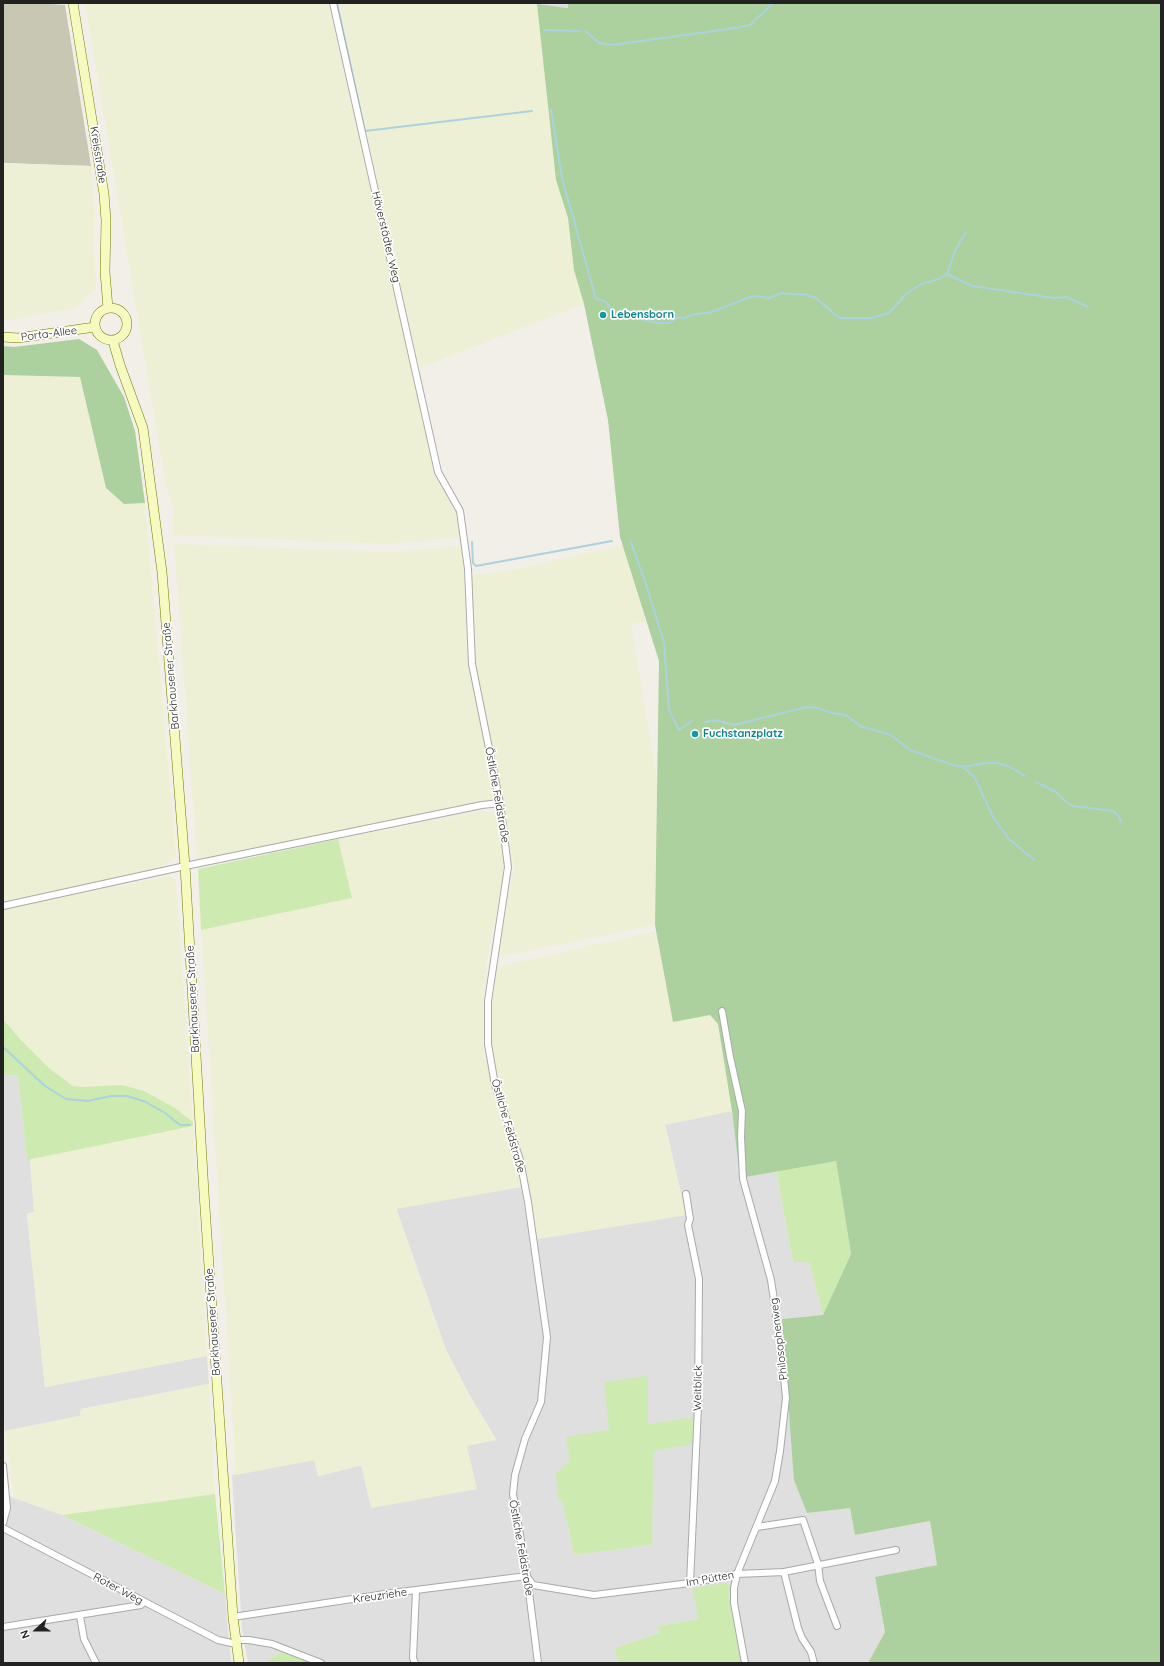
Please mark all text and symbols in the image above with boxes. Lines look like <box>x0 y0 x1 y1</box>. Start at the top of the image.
street label: Kreisstraße <box>87 126 109 184</box>
street label: Häverstädter Weg <box>369 190 403 284</box>
place label: Lebensborn <box>611 308 674 322</box>
marker: Lebensborn <box>598 310 608 320</box>
street label: Porta-Allee <box>20 324 78 344</box>
street label: Barkhausener Straße <box>160 622 182 730</box>
place label: Fuchstanzplatz <box>703 727 783 741</box>
marker: Fuchstanzplatz <box>690 729 700 739</box>
street label: Östliche Feldstraße <box>482 746 512 844</box>
street label: Barkhausener Straße <box>184 945 202 1053</box>
street label: Östliche Feldstraße <box>488 1077 528 1175</box>
street label: Barkhausener Straße <box>203 1268 223 1376</box>
street label: Philosophenweg <box>767 1297 791 1381</box>
street label: Weitblick <box>691 1365 705 1411</box>
street label: Östliche Feldstraße <box>506 1499 536 1597</box>
street label: Im Pütten <box>685 1568 735 1590</box>
street label: Roter Weg <box>91 1570 145 1608</box>
street label: Kreuzriehe <box>352 1586 408 1606</box>
north arrow <box>16 1610 56 1650</box>
text: N <box>17 1628 33 1641</box>

